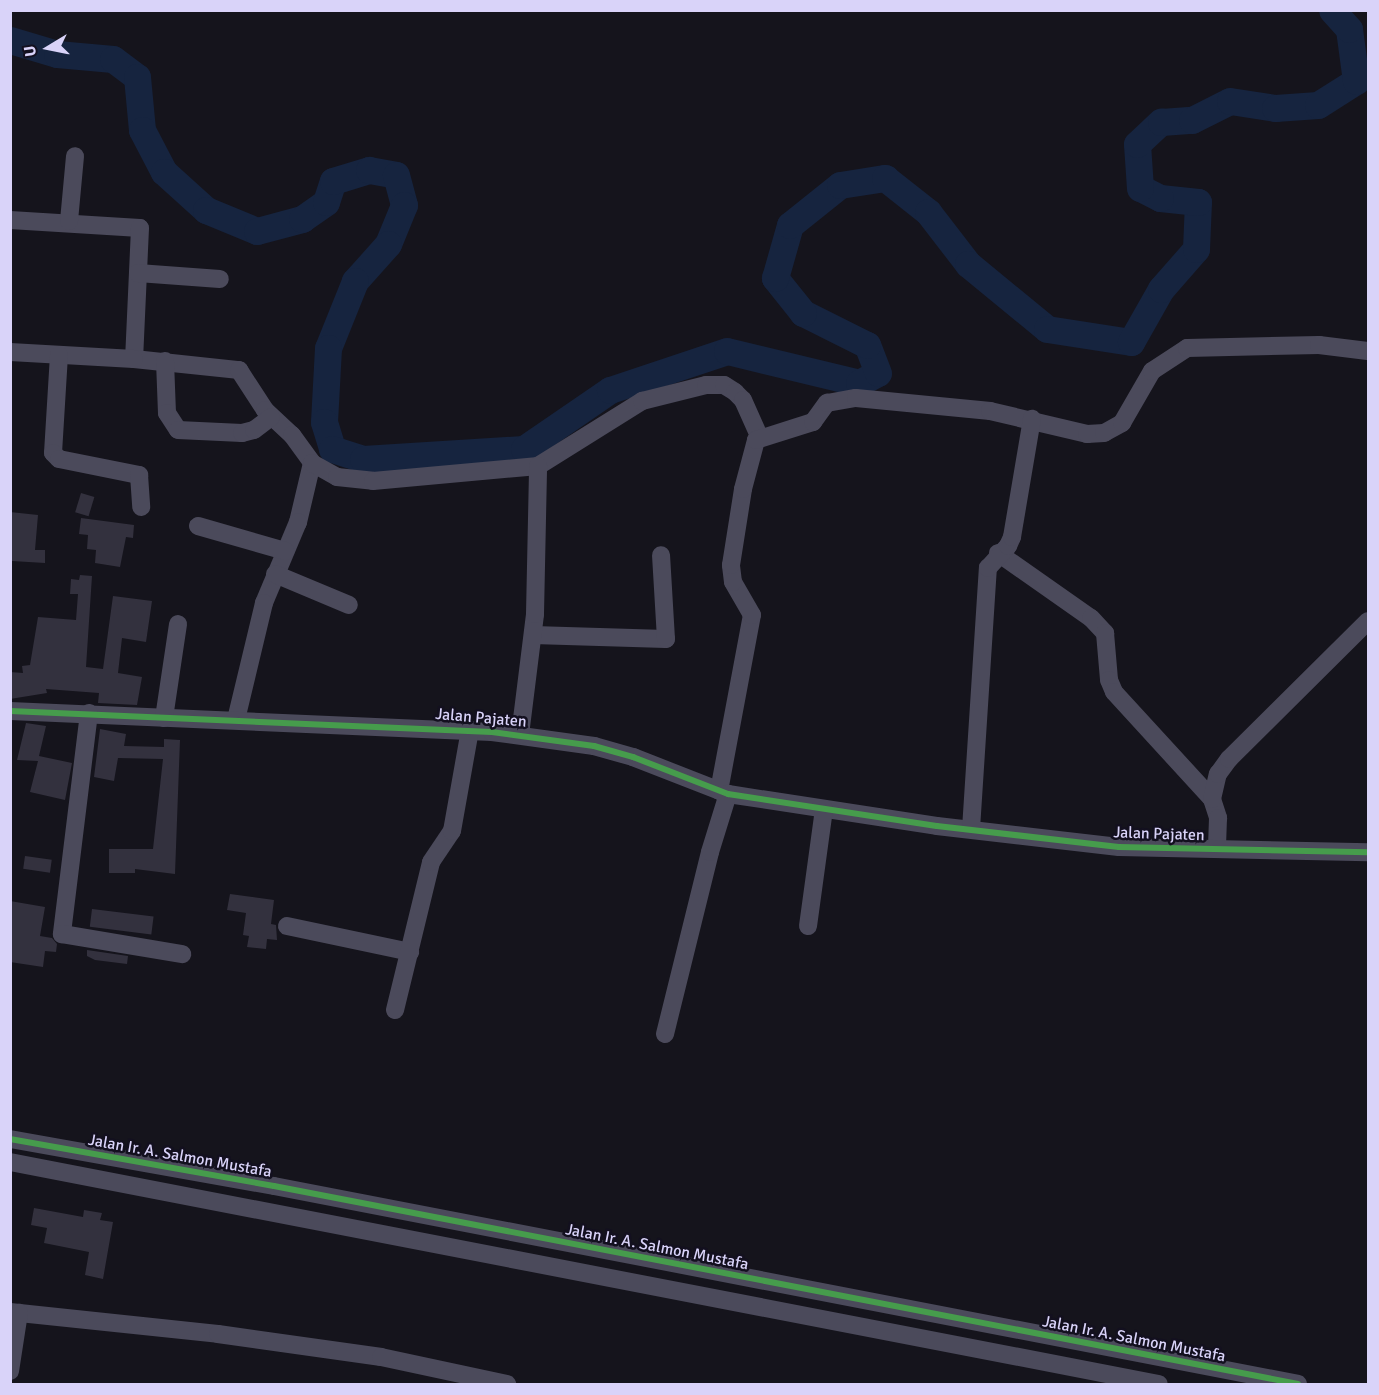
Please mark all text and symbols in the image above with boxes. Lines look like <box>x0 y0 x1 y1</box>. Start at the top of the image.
north arrow <box>18 18 78 78</box>
text: U <box>19 44 41 58</box>
street label: Jalan Pajaten <box>435 704 527 732</box>
street label: Jalan Pajaten <box>1113 823 1205 845</box>
street label: Jalan Ir. A. Salmon Mustafa <box>87 1130 273 1182</box>
street label: Jalan Ir. A. Salmon Mustafa <box>564 1220 750 1274</box>
street label: Jalan Ir. A. Salmon Mustafa <box>1041 1312 1227 1366</box>

